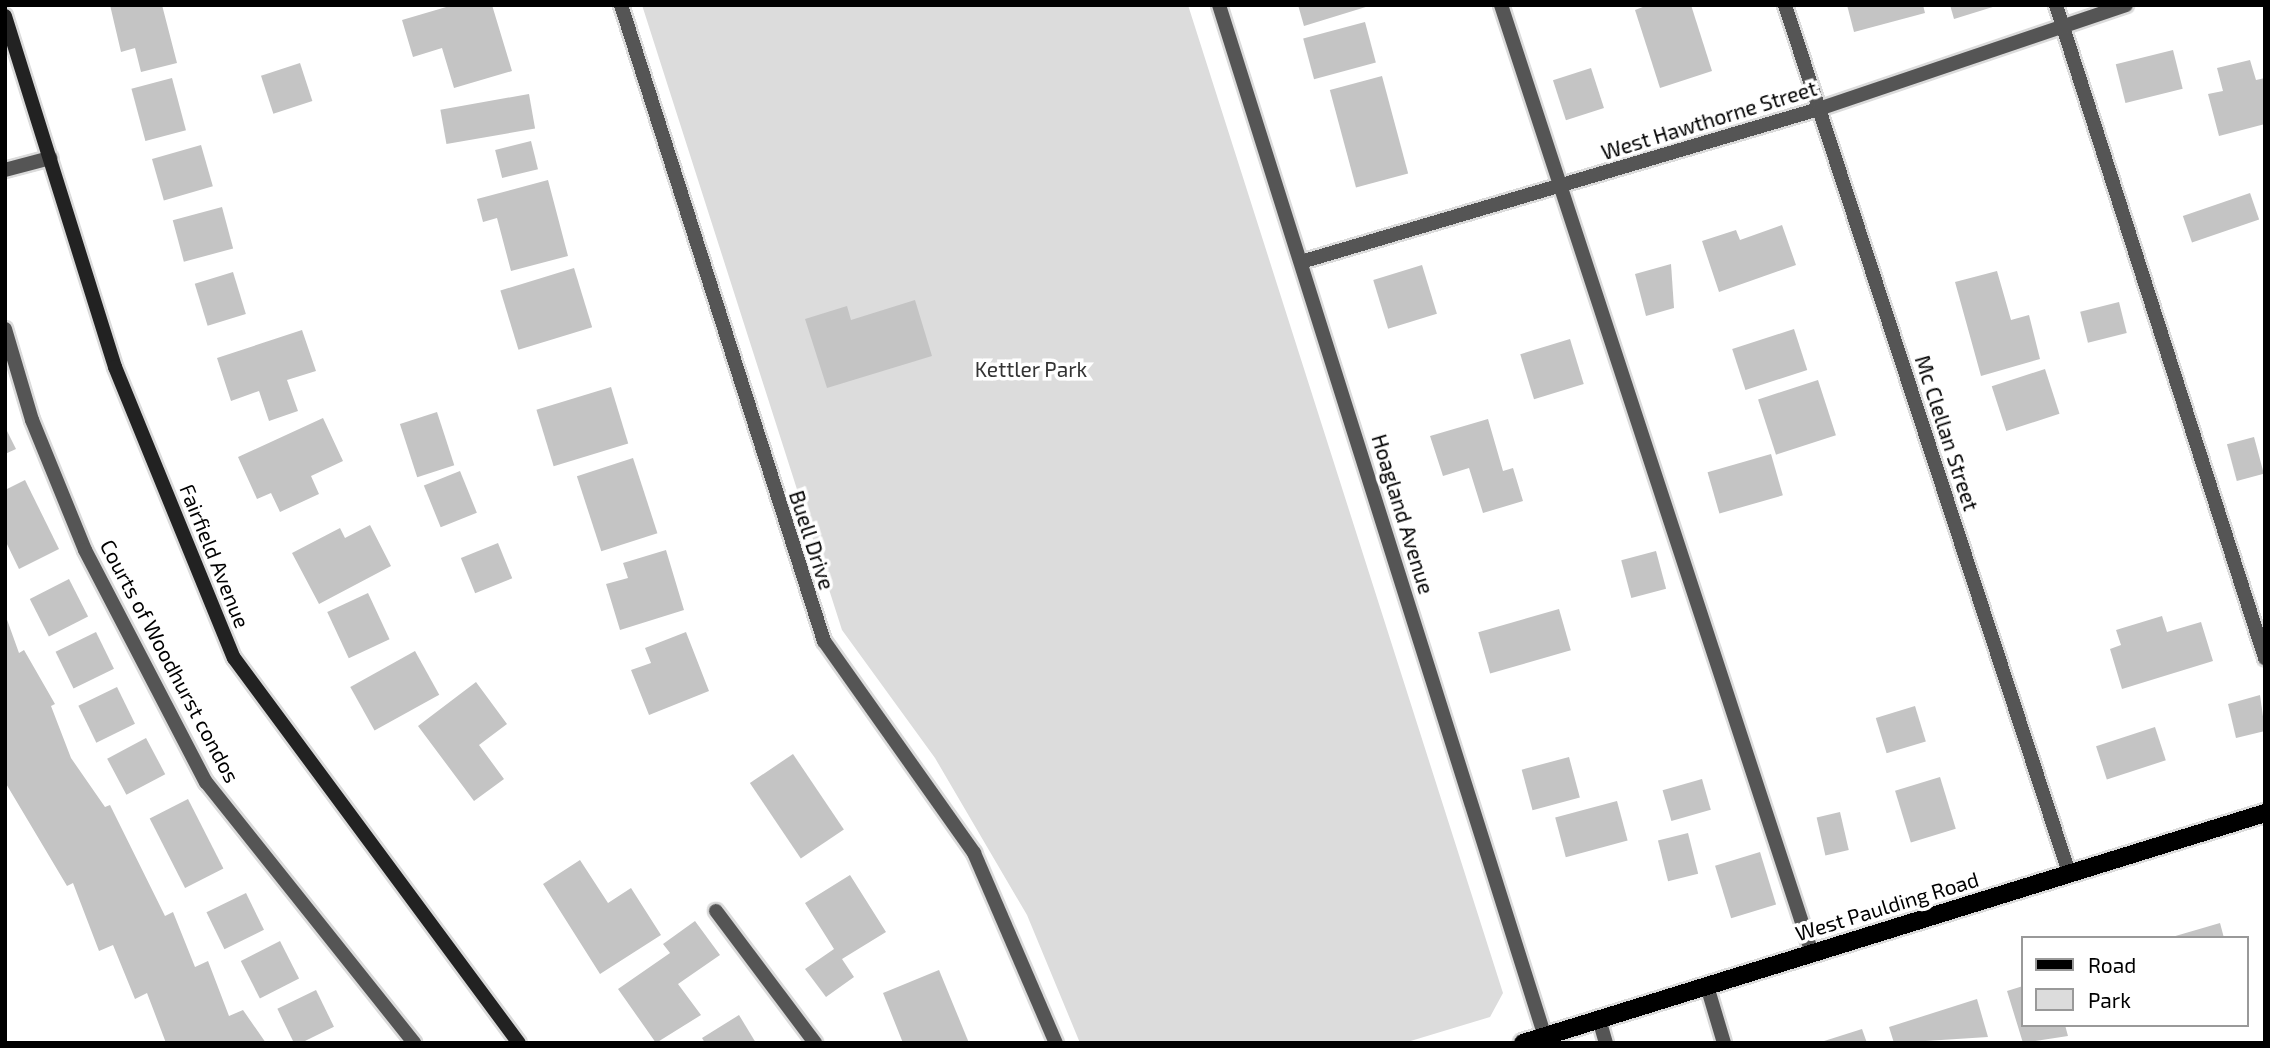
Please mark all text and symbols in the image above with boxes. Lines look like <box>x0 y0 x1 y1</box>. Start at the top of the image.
street label: West Hawthorne Street <box>1598 75 1820 165</box>
street label: Mc Clellan Street <box>1910 352 1984 514</box>
park label: Kettler Park <box>975 356 1087 382</box>
street label: Hoagland Avenue <box>1367 431 1439 597</box>
street label: Fairfield Avenue <box>175 480 255 632</box>
street label: Buell Drive <box>784 487 840 593</box>
street label: Courts of Woodhurst condos <box>95 535 245 787</box>
street label: West Paulding Road <box>1792 866 1982 946</box>
legend <box>2022 936 2249 1027</box>
text: Road <box>2088 952 2136 977</box>
text: Park <box>2088 987 2131 1012</box>

